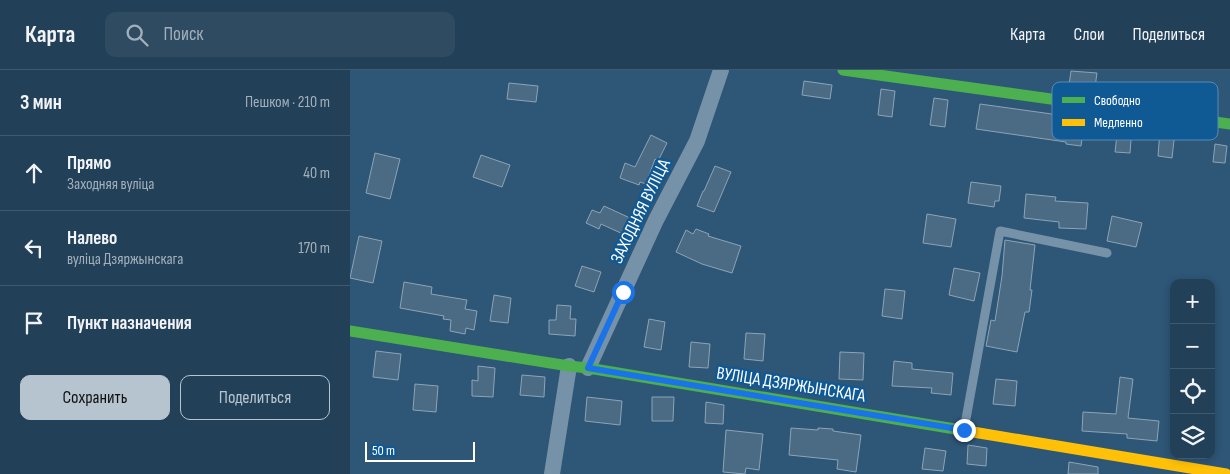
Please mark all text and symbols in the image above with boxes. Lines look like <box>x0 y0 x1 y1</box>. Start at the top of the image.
search box <box>105 12 455 57</box>
text: Карта <box>25 20 75 49</box>
icon: search <box>123 21 151 49</box>
text: Поиск <box>163 23 204 46</box>
text: Карта <box>1010 24 1046 45</box>
text: Слои <box>1074 24 1105 45</box>
text: Поделиться <box>1133 24 1205 45</box>
legend <box>1052 82 1218 140</box>
text: 3 мин <box>20 90 62 115</box>
text: Свободно <box>1094 92 1141 109</box>
text: Пешком · 210 m <box>245 93 330 112</box>
text: Медленно <box>1094 114 1143 131</box>
text: Прямо <box>67 152 111 175</box>
street label: ЗАХОДНЯЯ ВУЛІЦА <box>606 155 675 267</box>
icon: ahead <box>20 159 48 187</box>
text: 40 m <box>303 164 330 183</box>
text: Заходняя вуліца <box>67 175 154 194</box>
text: Налево <box>67 227 117 250</box>
icon: left <box>20 234 48 262</box>
text: 170 m <box>298 239 330 258</box>
text: вуліца Дзяржынскага <box>67 250 183 269</box>
map controls <box>1170 279 1215 459</box>
button: + <box>1170 279 1215 324</box>
route start <box>612 281 635 304</box>
icon: arrive <box>20 309 48 337</box>
text: Пункт назначения <box>67 312 192 335</box>
button: − <box>1170 324 1215 369</box>
street label: ВУЛІЦА ДЗЯРЖЫНСКАГА <box>715 362 867 407</box>
button: locate <box>1170 369 1215 414</box>
button: Сохранить <box>20 375 170 420</box>
button: Поделиться <box>180 375 330 420</box>
button: layers <box>1170 414 1215 459</box>
route end <box>953 419 976 442</box>
scale bar <box>365 439 475 462</box>
text: 50 m <box>372 442 395 459</box>

